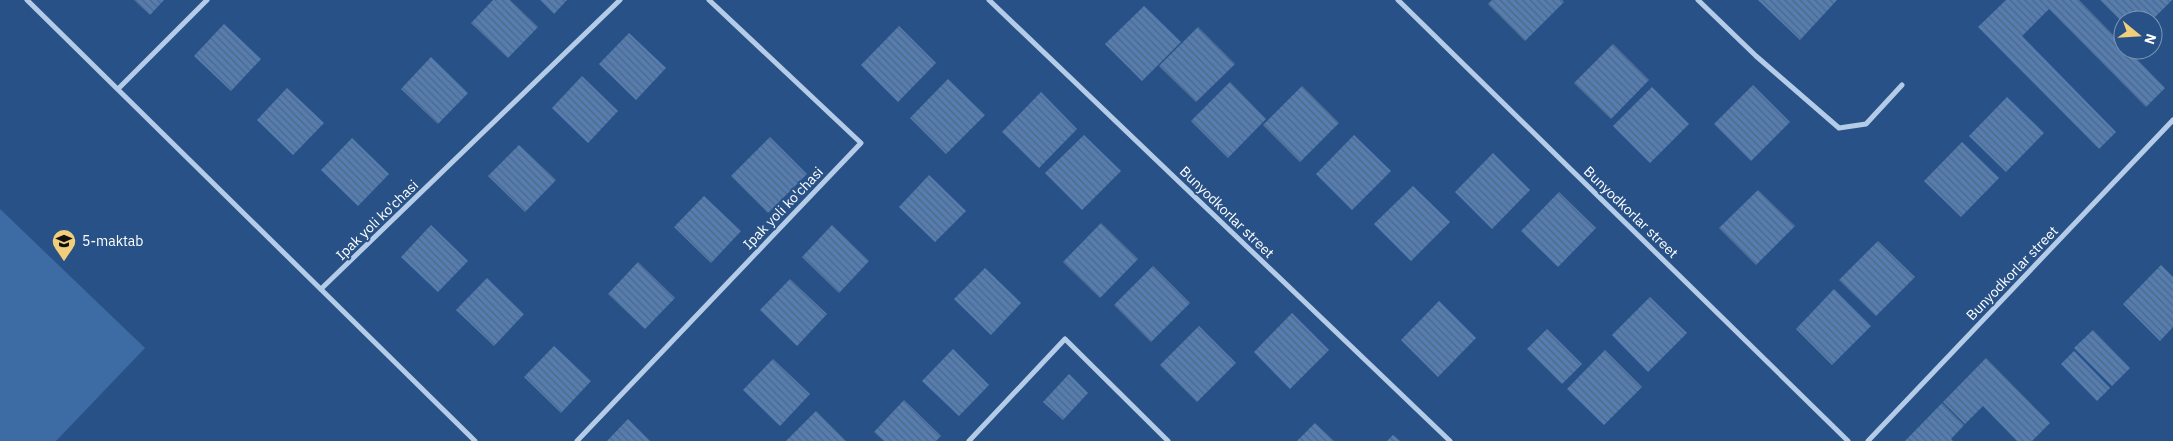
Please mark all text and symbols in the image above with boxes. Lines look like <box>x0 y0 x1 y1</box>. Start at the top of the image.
north arrow <box>2113 10 2163 60</box>
text: N <box>2140 31 2160 47</box>
street label: Bunyodkorlar street <box>1176 162 1278 262</box>
street label: Bunyodkorlar street <box>1580 162 1682 262</box>
street label: Ipak yoli ko'chasi <box>739 163 827 253</box>
street label: Ipak yoli ko'chasi <box>332 176 422 264</box>
street label: Bunyodkorlar street <box>1962 222 2062 324</box>
school or university icon: 5-maktab <box>51 228 77 262</box>
place label: 5-maktab <box>82 232 143 250</box>

